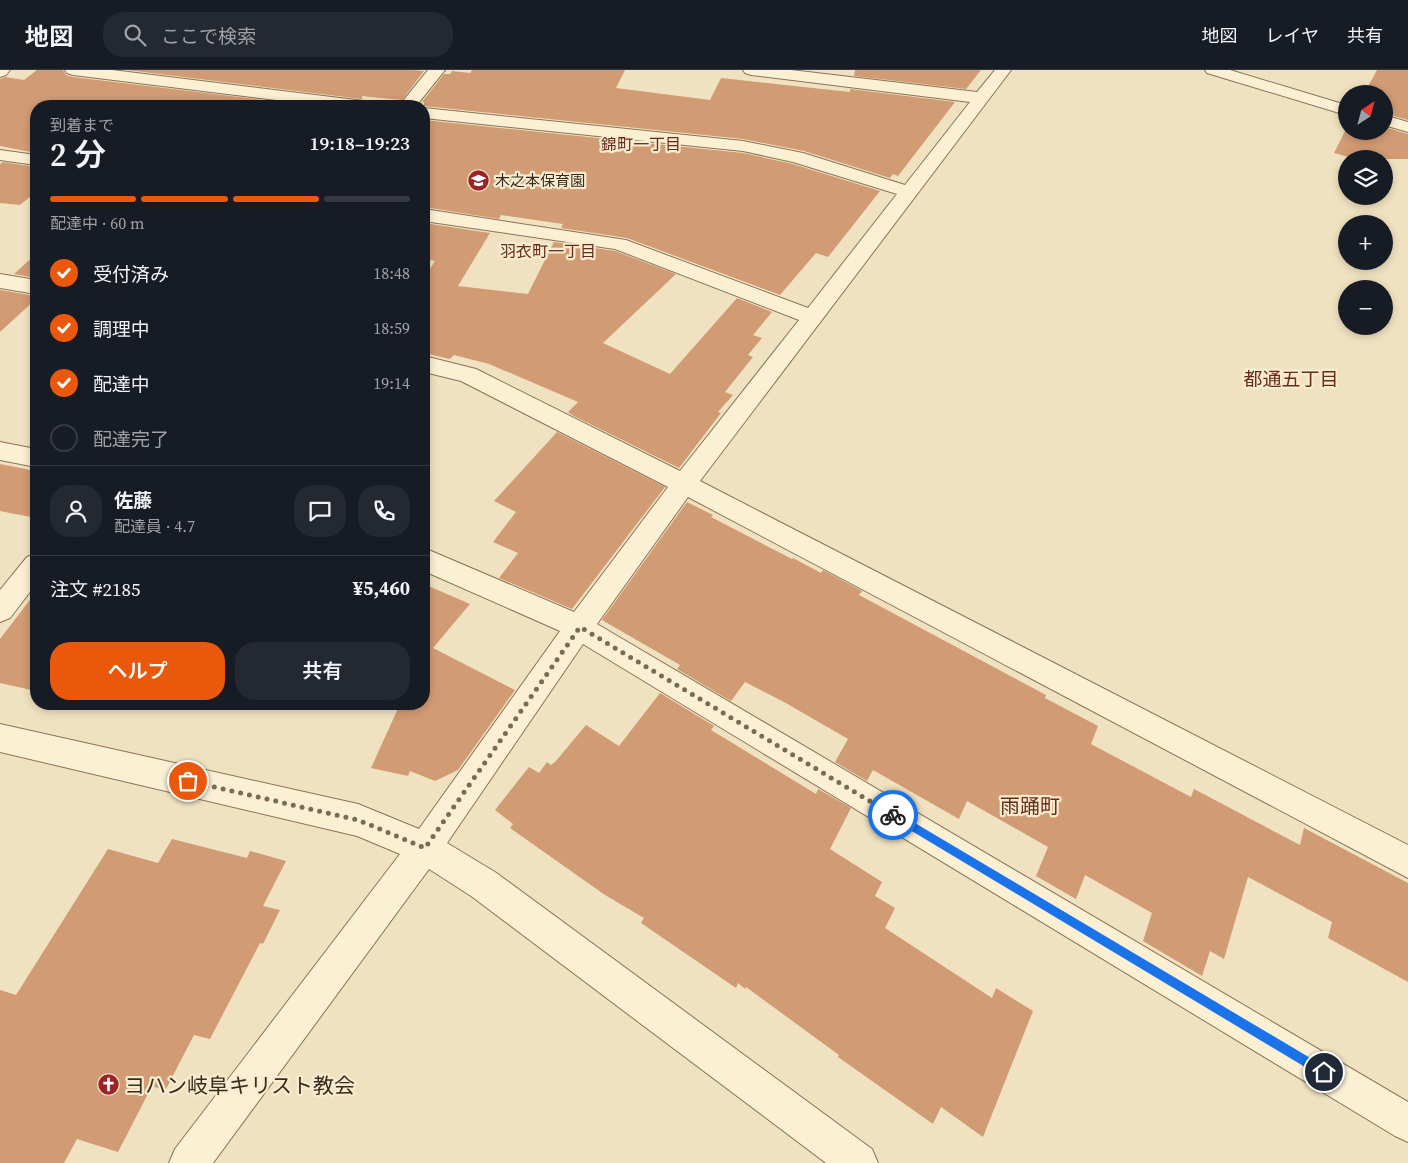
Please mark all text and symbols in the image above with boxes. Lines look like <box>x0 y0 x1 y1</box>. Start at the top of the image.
search box <box>103 12 453 57</box>
text: 地図 <box>25 20 73 53</box>
icon: search <box>121 21 149 49</box>
text: ここで検索 <box>161 23 256 49</box>
text: 地図 <box>1202 23 1238 48</box>
text: レイヤ <box>1266 23 1319 48</box>
text: 共有 <box>1347 23 1383 48</box>
north arrow <box>1338 85 1392 140</box>
map controls <box>1338 85 1393 335</box>
text: 到着まで <box>50 114 114 136</box>
text: 19:18–19:23 <box>310 130 410 156</box>
text: 2 分 <box>50 133 106 177</box>
district label: 錦町一丁目 <box>601 133 681 155</box>
button: layers <box>1338 150 1393 205</box>
school or university icon: 木之本保育園 <box>467 168 491 192</box>
place label: 木之本保育園 <box>495 170 585 191</box>
text: 配達中 · 60 m <box>50 212 144 234</box>
button: + <box>1338 215 1393 270</box>
district label: 羽衣町一丁目 <box>500 240 596 262</box>
icon: check <box>50 259 78 287</box>
text: 受付済み <box>93 261 169 287</box>
text: 18:48 <box>373 262 410 284</box>
button: − <box>1338 280 1393 335</box>
icon: check <box>50 314 78 342</box>
text: 調理中 <box>93 316 150 342</box>
text: 18:59 <box>373 317 410 339</box>
district label: 都通五丁目 <box>1243 366 1339 392</box>
icon: check <box>50 369 78 397</box>
text: 配達中 <box>93 371 150 397</box>
text: 19:14 <box>373 372 410 394</box>
text: 配達完了 <box>93 426 169 452</box>
button: person <box>50 485 102 537</box>
button: chat <box>294 485 346 537</box>
button: phone <box>358 485 410 537</box>
text: 佐藤 <box>114 487 152 513</box>
text: 配達員 · 4.7 <box>114 515 195 537</box>
text: ¥5,460 <box>353 575 410 601</box>
text: 注文 #2185 <box>50 576 140 602</box>
button: ヘルプ <box>50 642 225 700</box>
button: 共有 <box>235 642 410 700</box>
pin <box>167 760 209 802</box>
icon: bag <box>174 767 202 795</box>
courier <box>868 790 918 840</box>
district label: 雨踊町 <box>1000 792 1060 820</box>
icon: bike <box>879 801 907 829</box>
pin <box>1303 1051 1345 1093</box>
icon: home <box>1310 1058 1338 1086</box>
place label: ヨハン岐阜キリスト教会 <box>124 1071 355 1100</box>
church icon: ヨハン岐阜キリスト教会 <box>96 1073 120 1097</box>

